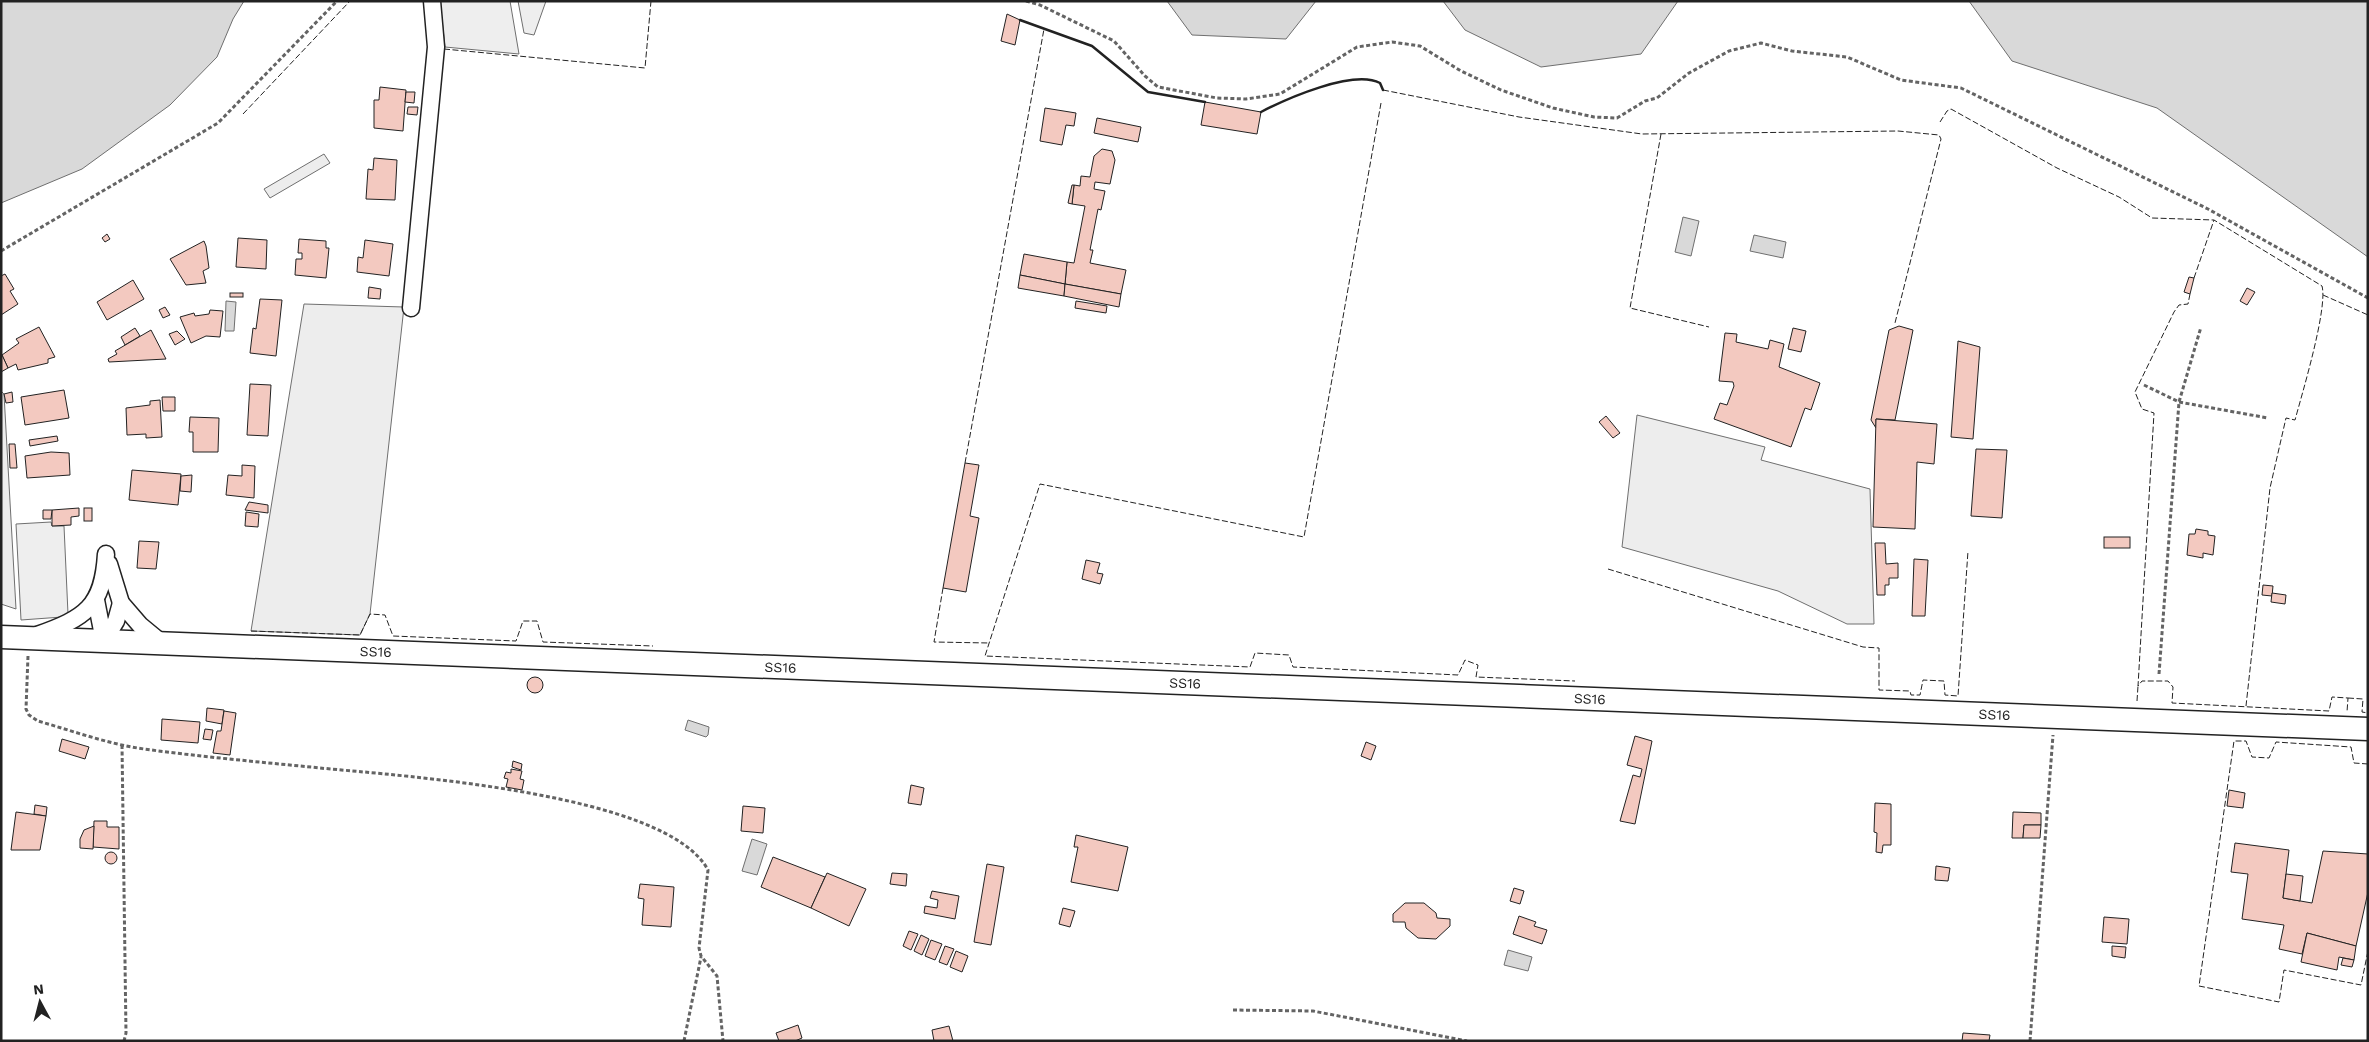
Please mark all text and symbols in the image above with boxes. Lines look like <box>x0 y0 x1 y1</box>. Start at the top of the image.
street label: SS16 <box>359 643 392 660</box>
street label: SS16 <box>764 659 797 676</box>
street label: SS16 <box>1169 674 1201 692</box>
street label: SS16 <box>1574 690 1606 707</box>
street label: SS16 <box>1978 706 2011 723</box>
north arrow <box>15 977 65 1027</box>
text: N <box>32 981 45 998</box>

